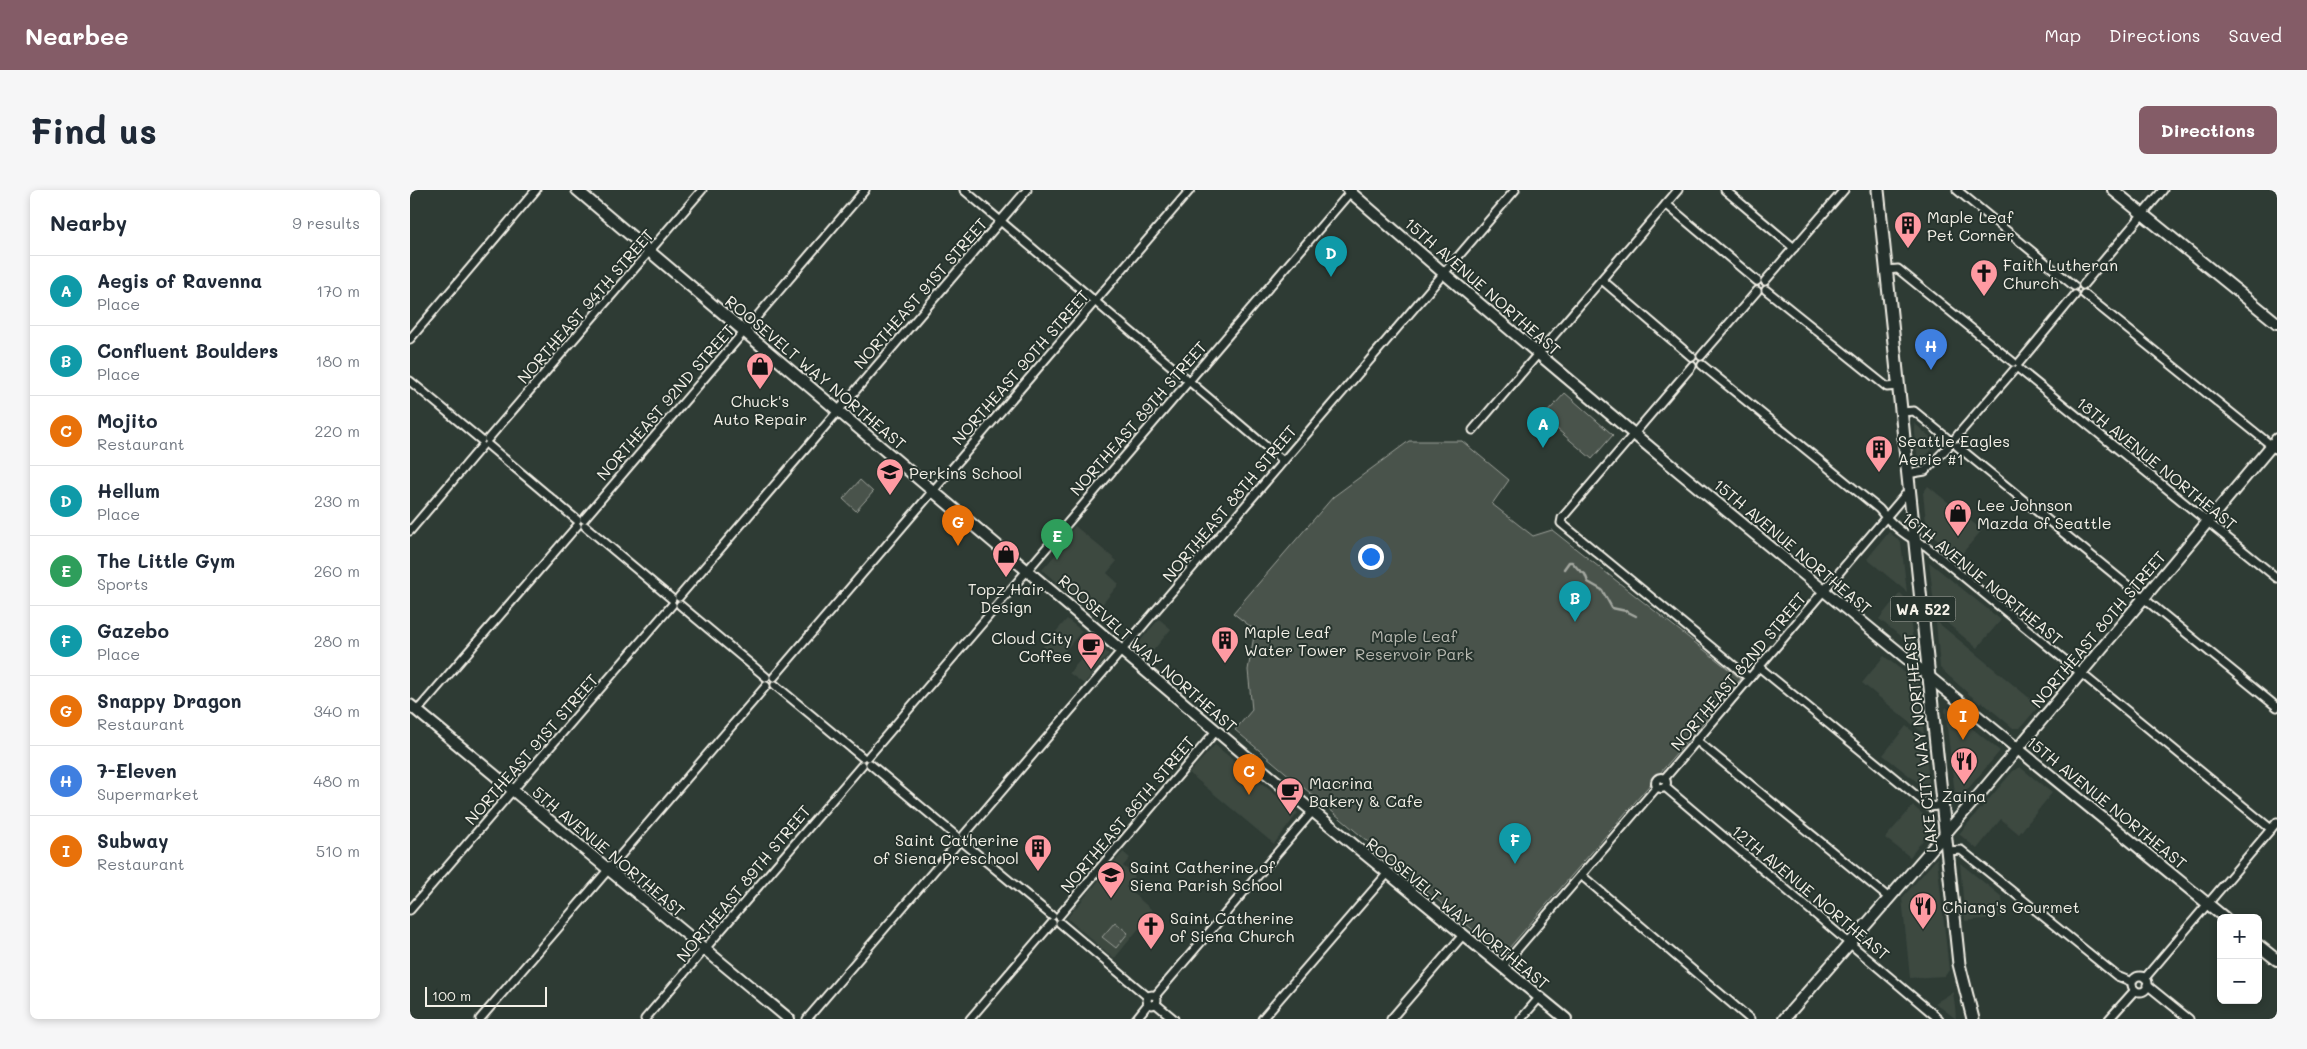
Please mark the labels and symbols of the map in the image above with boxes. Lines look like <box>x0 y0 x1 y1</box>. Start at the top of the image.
place label: Maple Leaf Pet Corner <box>1927 206 2015 245</box>
building icon: Maple Leaf Pet Corner <box>1893 210 1923 249</box>
street label: 15TH AVENUE NORTHEAST <box>1401 212 1565 360</box>
street label: NORTHEAST 91ST STREET <box>849 213 991 373</box>
street label: NORTHEAST 94TH STREET <box>512 224 658 388</box>
pin: D <box>1315 236 1347 277</box>
place label: Faith Lutheran Church <box>2003 254 2118 293</box>
church icon: Faith Lutheran Church <box>1969 258 1999 297</box>
street label: NORTHEAST 90TH STREET <box>947 285 1093 449</box>
street label: ROOSEVELT WAY NORTHEAST <box>721 290 911 454</box>
street label: NORTHEAST 92ND STREET <box>591 320 739 484</box>
pin: H <box>1915 329 1947 370</box>
street label: NORTHEAST 89TH STREET <box>1065 336 1211 500</box>
shop icon: Chuck's Auto Repair <box>745 351 775 390</box>
place label: Chuck's Auto Repair <box>713 390 807 429</box>
street label: 18TH AVENUE NORTHEAST <box>2073 392 2242 534</box>
pin: A <box>1527 407 1559 448</box>
street label: NORTHEAST 88TH STREET <box>1157 420 1301 586</box>
place label: Seattle Eagles Aerie #1 <box>1898 430 2010 469</box>
building icon: Seattle Eagles Aerie #1 <box>1864 434 1894 473</box>
school or university icon: Perkins School <box>875 457 905 496</box>
place label: Perkins School <box>909 462 1022 483</box>
street label: 15TH AVENUE NORTHEAST <box>1710 474 1876 618</box>
place label: Lee Johnson Mazda of Seattle <box>1977 494 2112 533</box>
shop icon: Lee Johnson Mazda of Seattle <box>1943 498 1973 537</box>
pin: G <box>942 505 974 546</box>
street label: 16TH AVENUE NORTHEAST <box>1899 507 2068 649</box>
pin: E <box>1041 519 1073 560</box>
shop icon: Topz Hair Design <box>991 539 1021 578</box>
your location <box>1358 544 1384 570</box>
street label: NORTHEAST 80TH STREET <box>2026 546 2170 712</box>
street label: ROOSEVELT WAY NORTHEAST <box>1054 570 1242 736</box>
place label: Topz Hair Design <box>968 578 1044 617</box>
pin: B <box>1559 581 1591 622</box>
street label: NORTHEAST 82ND STREET <box>1666 587 1810 754</box>
road number: WA 522 <box>1890 596 1956 622</box>
place label: Maple Leaf Water Tower <box>1244 621 1347 660</box>
building icon: Maple Leaf Water Tower <box>1210 625 1240 664</box>
park label: Maple Leaf Reservoir Park <box>1355 625 1473 664</box>
place label: Cloud City Coffee <box>991 627 1072 666</box>
cafe icon: Cloud City Coffee <box>1076 631 1106 670</box>
street label: LAKE CITY WAY NORTHEAST <box>1898 632 1942 854</box>
street label: NORTHEAST 91ST STREET <box>460 669 602 829</box>
pin: I <box>1947 699 1979 740</box>
street label: NORTHEAST 86TH STREET <box>1055 731 1199 897</box>
street label: 15TH AVENUE NORTHEAST <box>2023 731 2191 873</box>
restaurant icon: Zaina <box>1949 746 1979 785</box>
pin: C <box>1233 754 1265 795</box>
place label: Macrina Bakery & Cafe <box>1309 772 1423 811</box>
cafe icon: Macrina Bakery & Cafe <box>1275 776 1305 815</box>
street label: 5TH AVENUE NORTHEAST <box>528 781 690 921</box>
place label: Zaina <box>1942 785 1986 806</box>
street label: NORTHEAST 89TH STREET <box>671 800 815 966</box>
street label: 12TH AVENUE NORTHEAST <box>1728 820 1894 964</box>
pin: F <box>1499 823 1531 864</box>
place label: Saint Catherine of Siena Preschool <box>873 829 1019 868</box>
building icon: Saint Catherine of Siena Preschool <box>1023 833 1053 872</box>
street label: ROOSEVELT WAY NORTHEAST <box>1362 833 1554 993</box>
place label: Saint Catherine of Siena Parish School <box>1130 856 1283 895</box>
school or university icon: Saint Catherine of Siena Parish School <box>1096 860 1126 899</box>
restaurant icon: Chiang's Gourmet <box>1908 891 1938 930</box>
place label: Chiang's Gourmet <box>1942 896 2080 917</box>
place label: Saint Catherine of Siena Church <box>1170 907 1294 946</box>
church icon: Saint Catherine of Siena Church <box>1136 911 1166 950</box>
scale bar <box>425 984 548 1007</box>

